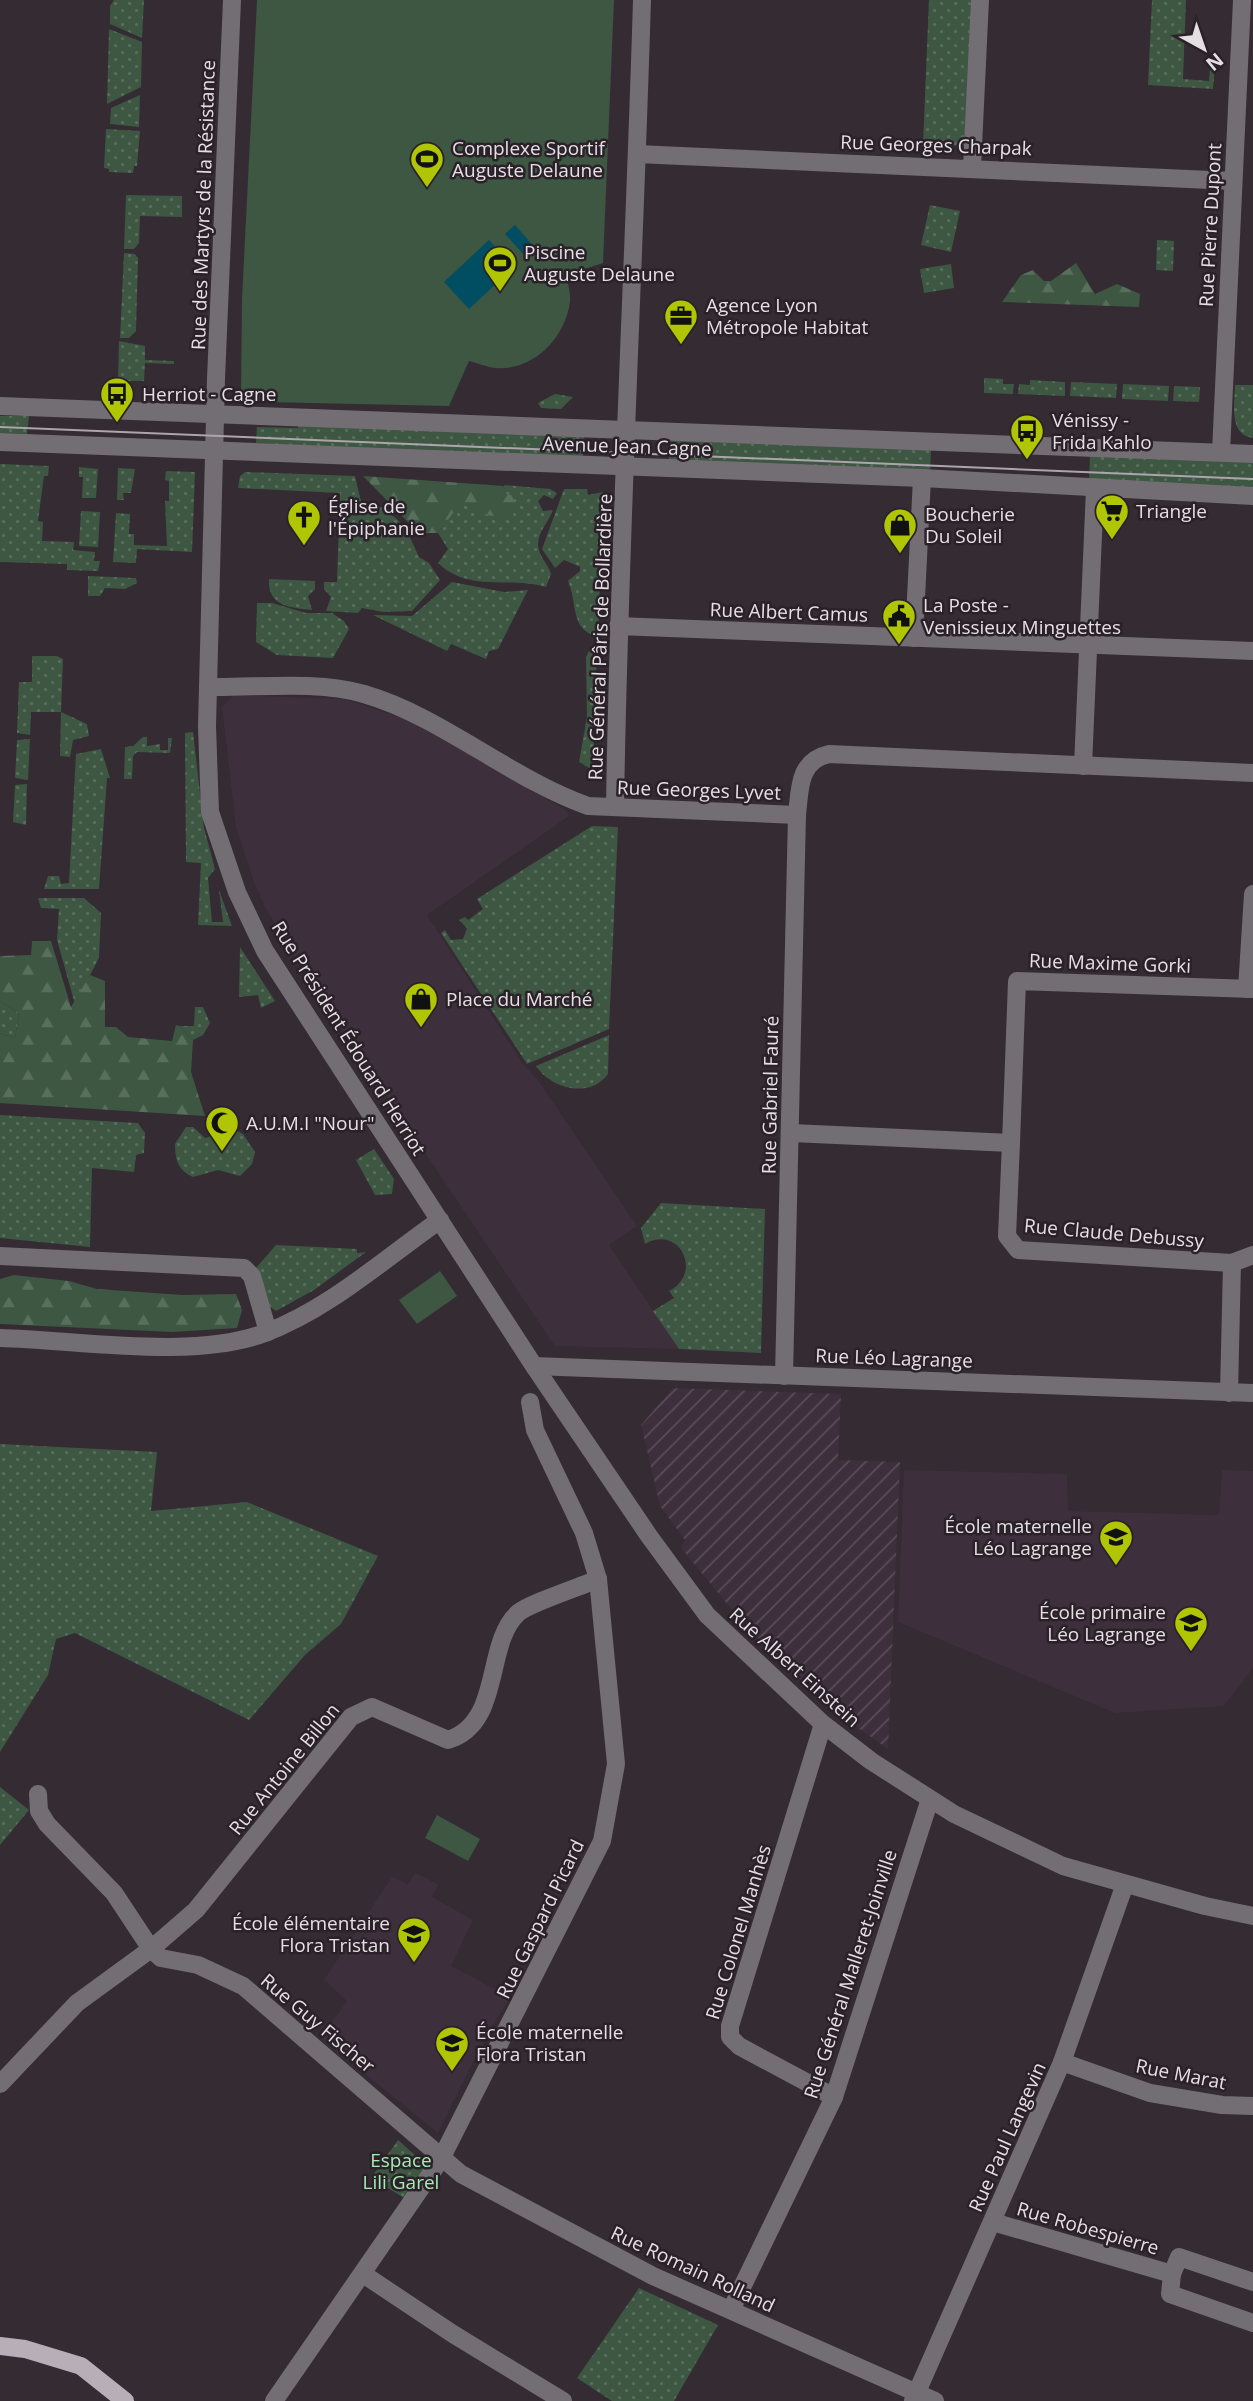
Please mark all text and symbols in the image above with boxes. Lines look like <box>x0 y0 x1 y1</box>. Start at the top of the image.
north arrow <box>1169 14 1239 84</box>
text: N <box>1201 47 1229 77</box>
street label: Rue des Martyrs de la Résistance <box>185 59 221 351</box>
street label: Rue Georges Charpak <box>840 129 1032 161</box>
place label: Complexe Sportif Auguste Delaune <box>452 135 606 183</box>
sports icon: Complexe Sportif Auguste Delaune <box>408 140 446 189</box>
street label: Rue Pierre Dupont <box>1193 142 1227 308</box>
place label: Piscine Auguste Delaune <box>524 239 675 287</box>
sports icon: Piscine Auguste Delaune <box>481 244 519 293</box>
place label: Agence Lyon Métropole Habitat <box>706 292 868 340</box>
office icon: Agence Lyon Métropole Habitat <box>662 297 700 346</box>
bus stop icon: Herriot - Cagne <box>98 375 136 424</box>
place label: Herriot - Cagne <box>142 381 276 407</box>
place label: Vénissy - Frida Kahlo <box>1052 407 1152 455</box>
bus stop icon: Vénissy - Frida Kahlo <box>1008 412 1046 461</box>
street label: Avenue Jean Cagne <box>542 430 712 462</box>
supermarket icon: Triangle <box>1093 492 1131 541</box>
place label: Église de l'Épiphanie <box>328 493 425 541</box>
street label: Rue Général Pâris de Bollardière <box>582 493 618 781</box>
church icon: Église de l'Épiphanie <box>285 498 323 547</box>
place label: Triangle <box>1136 498 1207 524</box>
place label: Boucherie Du Soleil <box>925 501 1015 549</box>
shop icon: Boucherie Du Soleil <box>881 506 919 555</box>
place label: La Poste - Venissieux Minguettes <box>923 592 1121 640</box>
street label: Rue Albert Camus <box>709 596 869 628</box>
public building icon: La Poste - Venissieux Minguettes <box>880 597 918 646</box>
street label: Rue Georges Lyvet <box>617 774 782 806</box>
street label: Rue Président Édouard Herriot <box>266 916 432 1160</box>
street label: Rue Maxime Gorki <box>1028 947 1192 979</box>
shop icon: Place du Marché <box>402 980 440 1029</box>
place label: Place du Marché <box>446 986 593 1012</box>
street label: Rue Gabriel Fauré <box>756 1016 784 1174</box>
mosque icon: A.U.M.I "Nour" <box>203 1104 241 1153</box>
place label: A.U.M.I "Nour" <box>246 1110 374 1136</box>
street label: Rue Claude Debussy <box>1023 1212 1206 1254</box>
street label: Rue Léo Lagrange <box>815 1342 973 1374</box>
place label: École maternelle Léo Lagrange <box>945 1513 1092 1561</box>
school or university icon: École maternelle Léo Lagrange <box>1097 1518 1135 1567</box>
place label: École primaire Léo Lagrange <box>1039 1599 1166 1647</box>
street label: Rue Albert Einstein <box>724 1601 866 1733</box>
school or university icon: École primaire Léo Lagrange <box>1172 1604 1210 1653</box>
street label: Rue Antoine Billon <box>223 1698 345 1840</box>
street label: Rue Gaspard Picard <box>490 1835 590 2003</box>
street label: Rue Colonel Manhès <box>699 1841 777 2023</box>
street label: Rue Général Malleret-Joinville <box>797 1846 903 2102</box>
place label: École élémentaire Flora Tristan <box>232 1910 390 1958</box>
school or university icon: École élémentaire Flora Tristan <box>395 1915 433 1964</box>
street label: Rue Guy Fischer <box>255 1967 381 2079</box>
place label: École maternelle Flora Tristan <box>476 2019 623 2067</box>
school or university icon: École maternelle Flora Tristan <box>433 2024 471 2073</box>
street label: Rue Marat <box>1133 2052 1229 2096</box>
street label: Rue Paul Langevin <box>962 2058 1052 2216</box>
park label: Espace Lili Garel <box>363 2147 439 2195</box>
street label: Rue Robespierre <box>1014 2195 1162 2261</box>
street label: Rue Romain Rolland <box>607 2220 779 2318</box>

